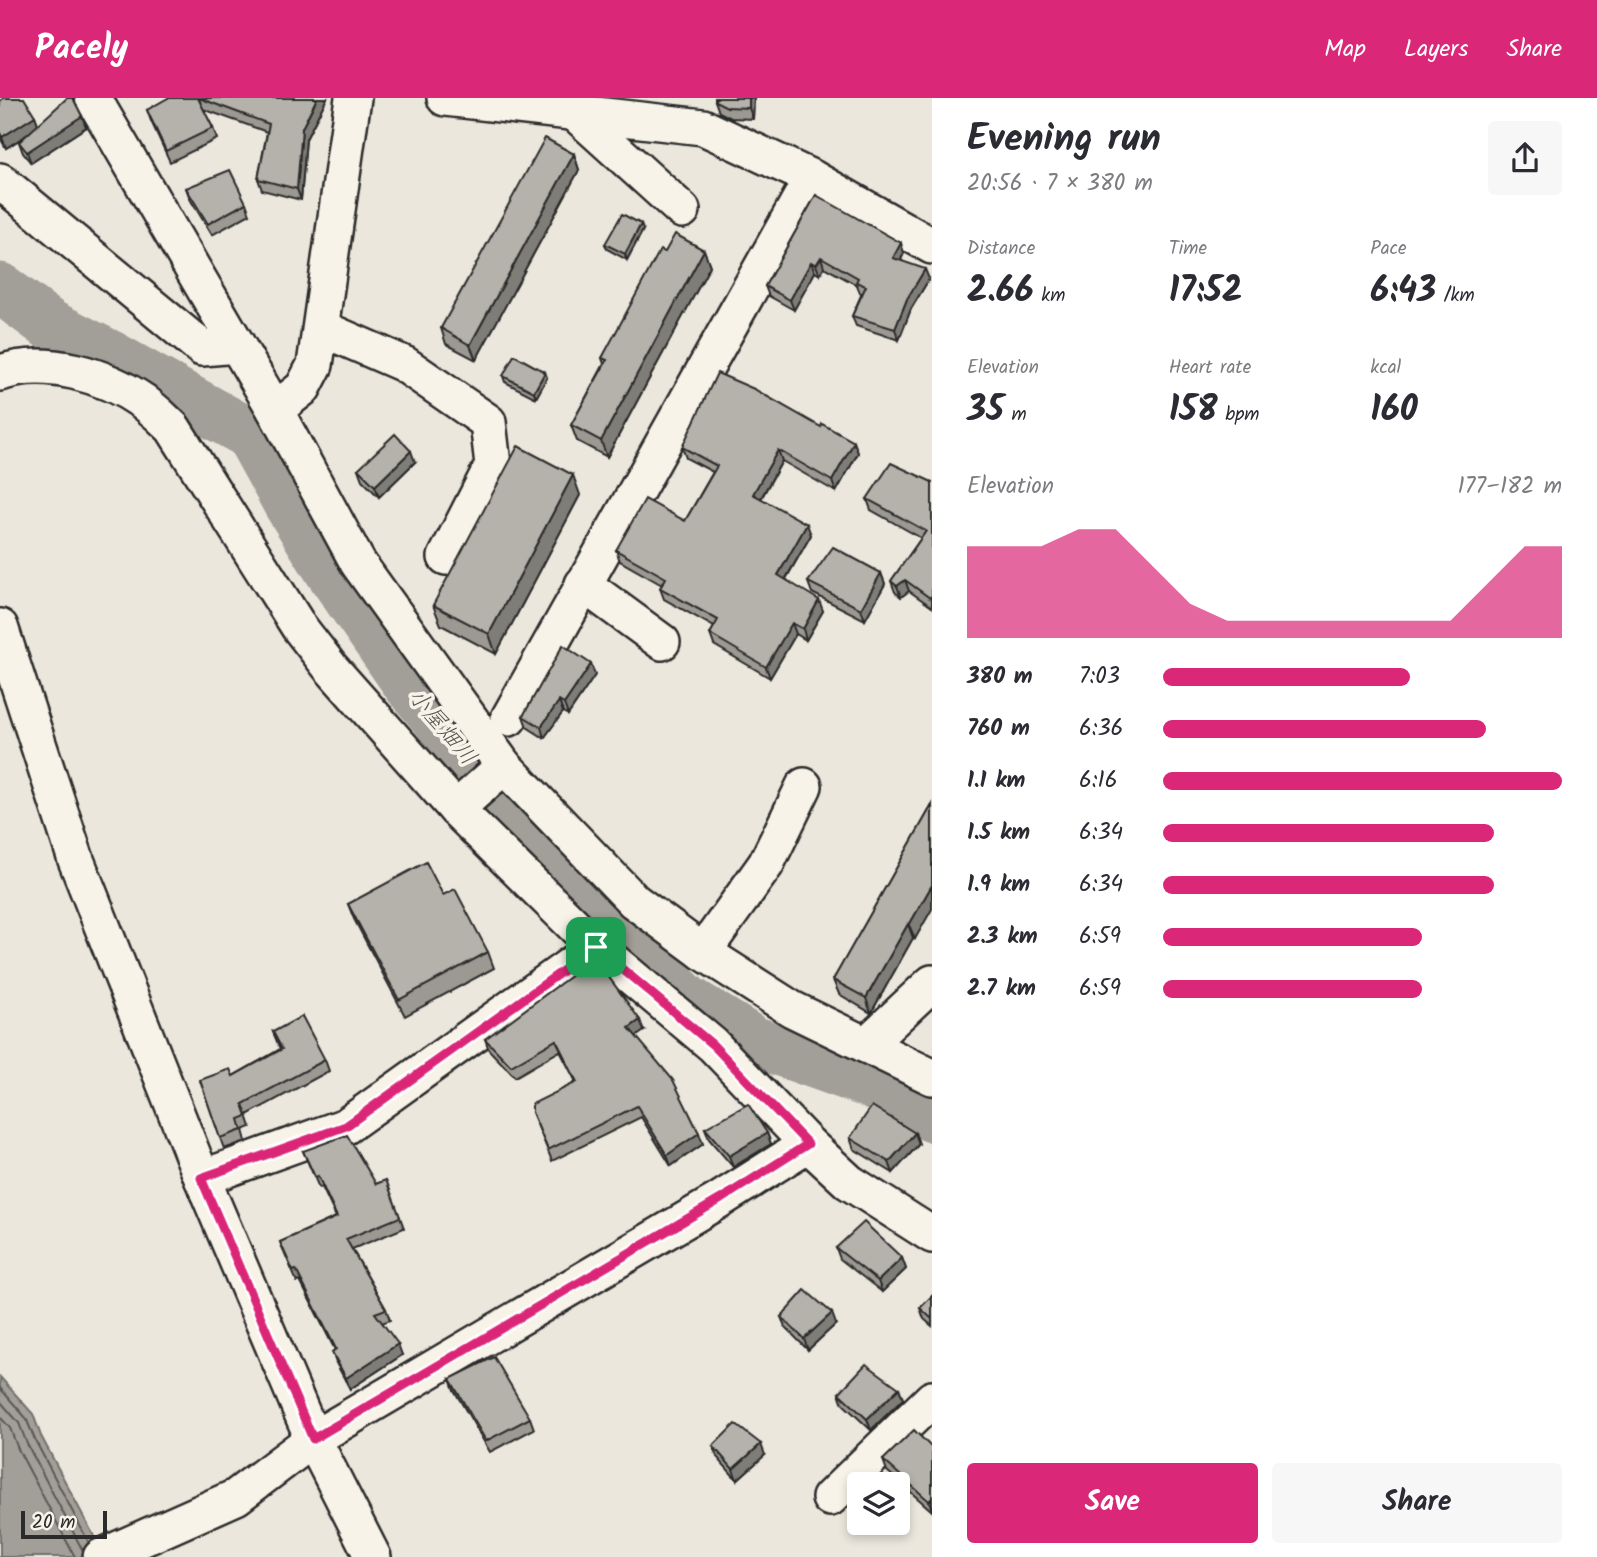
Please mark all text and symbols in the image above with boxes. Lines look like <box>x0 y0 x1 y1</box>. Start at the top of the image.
text: Pacely <box>35 23 128 76</box>
text: Map <box>1324 30 1366 69</box>
text: Layers <box>1404 30 1468 69</box>
text: Share <box>1506 30 1562 69</box>
text: Evening run <box>967 110 1161 170</box>
button: share <box>1488 121 1562 195</box>
text: 20:56 · 7 × 380 m <box>967 166 1153 202</box>
text: Distance <box>967 234 1035 264</box>
text: Time <box>1169 234 1207 264</box>
text: Pace <box>1370 234 1407 264</box>
text: 2.66 <box>967 264 1034 320</box>
text: 17:52 <box>1169 264 1242 320</box>
text: 6:43 <box>1370 264 1436 320</box>
text: km <box>1034 281 1065 311</box>
text: /km <box>1436 281 1475 311</box>
text: Elevation <box>967 353 1039 383</box>
text: Heart rate <box>1169 353 1251 383</box>
text: kcal <box>1370 353 1401 383</box>
text: 35 <box>967 383 1004 439</box>
text: 158 <box>1169 383 1218 439</box>
text: 160 <box>1370 383 1418 439</box>
text: m <box>1004 400 1027 430</box>
text: bpm <box>1218 400 1259 430</box>
text: Elevation <box>967 469 1054 505</box>
text: 177–182 m <box>1458 469 1562 505</box>
text: 380 m <box>967 659 1033 695</box>
text: 7:03 <box>1079 659 1120 695</box>
water label: 小屋畑川 <box>398 680 485 774</box>
text: 760 m <box>967 711 1030 747</box>
text: 6:36 <box>1079 711 1123 747</box>
text: 1.1 km <box>967 763 1025 799</box>
text: 6:16 <box>1079 763 1117 799</box>
text: 1.5 km <box>967 815 1030 851</box>
text: 6:34 <box>1079 815 1123 851</box>
text: 1.9 km <box>967 867 1030 903</box>
text: 6:34 <box>1079 867 1123 903</box>
pin <box>566 917 626 977</box>
text: 2.3 km <box>967 919 1037 955</box>
text: 6:59 <box>1079 919 1121 955</box>
icon: arrive <box>577 928 615 966</box>
text: 2.7 km <box>967 971 1036 1007</box>
text: 6:59 <box>1079 971 1121 1007</box>
button: Save <box>967 1463 1258 1543</box>
button: Share <box>1272 1463 1562 1543</box>
map controls <box>847 1472 910 1535</box>
button: layers <box>847 1472 910 1535</box>
scale bar <box>21 1508 107 1540</box>
text: 20 m <box>32 1508 75 1538</box>

